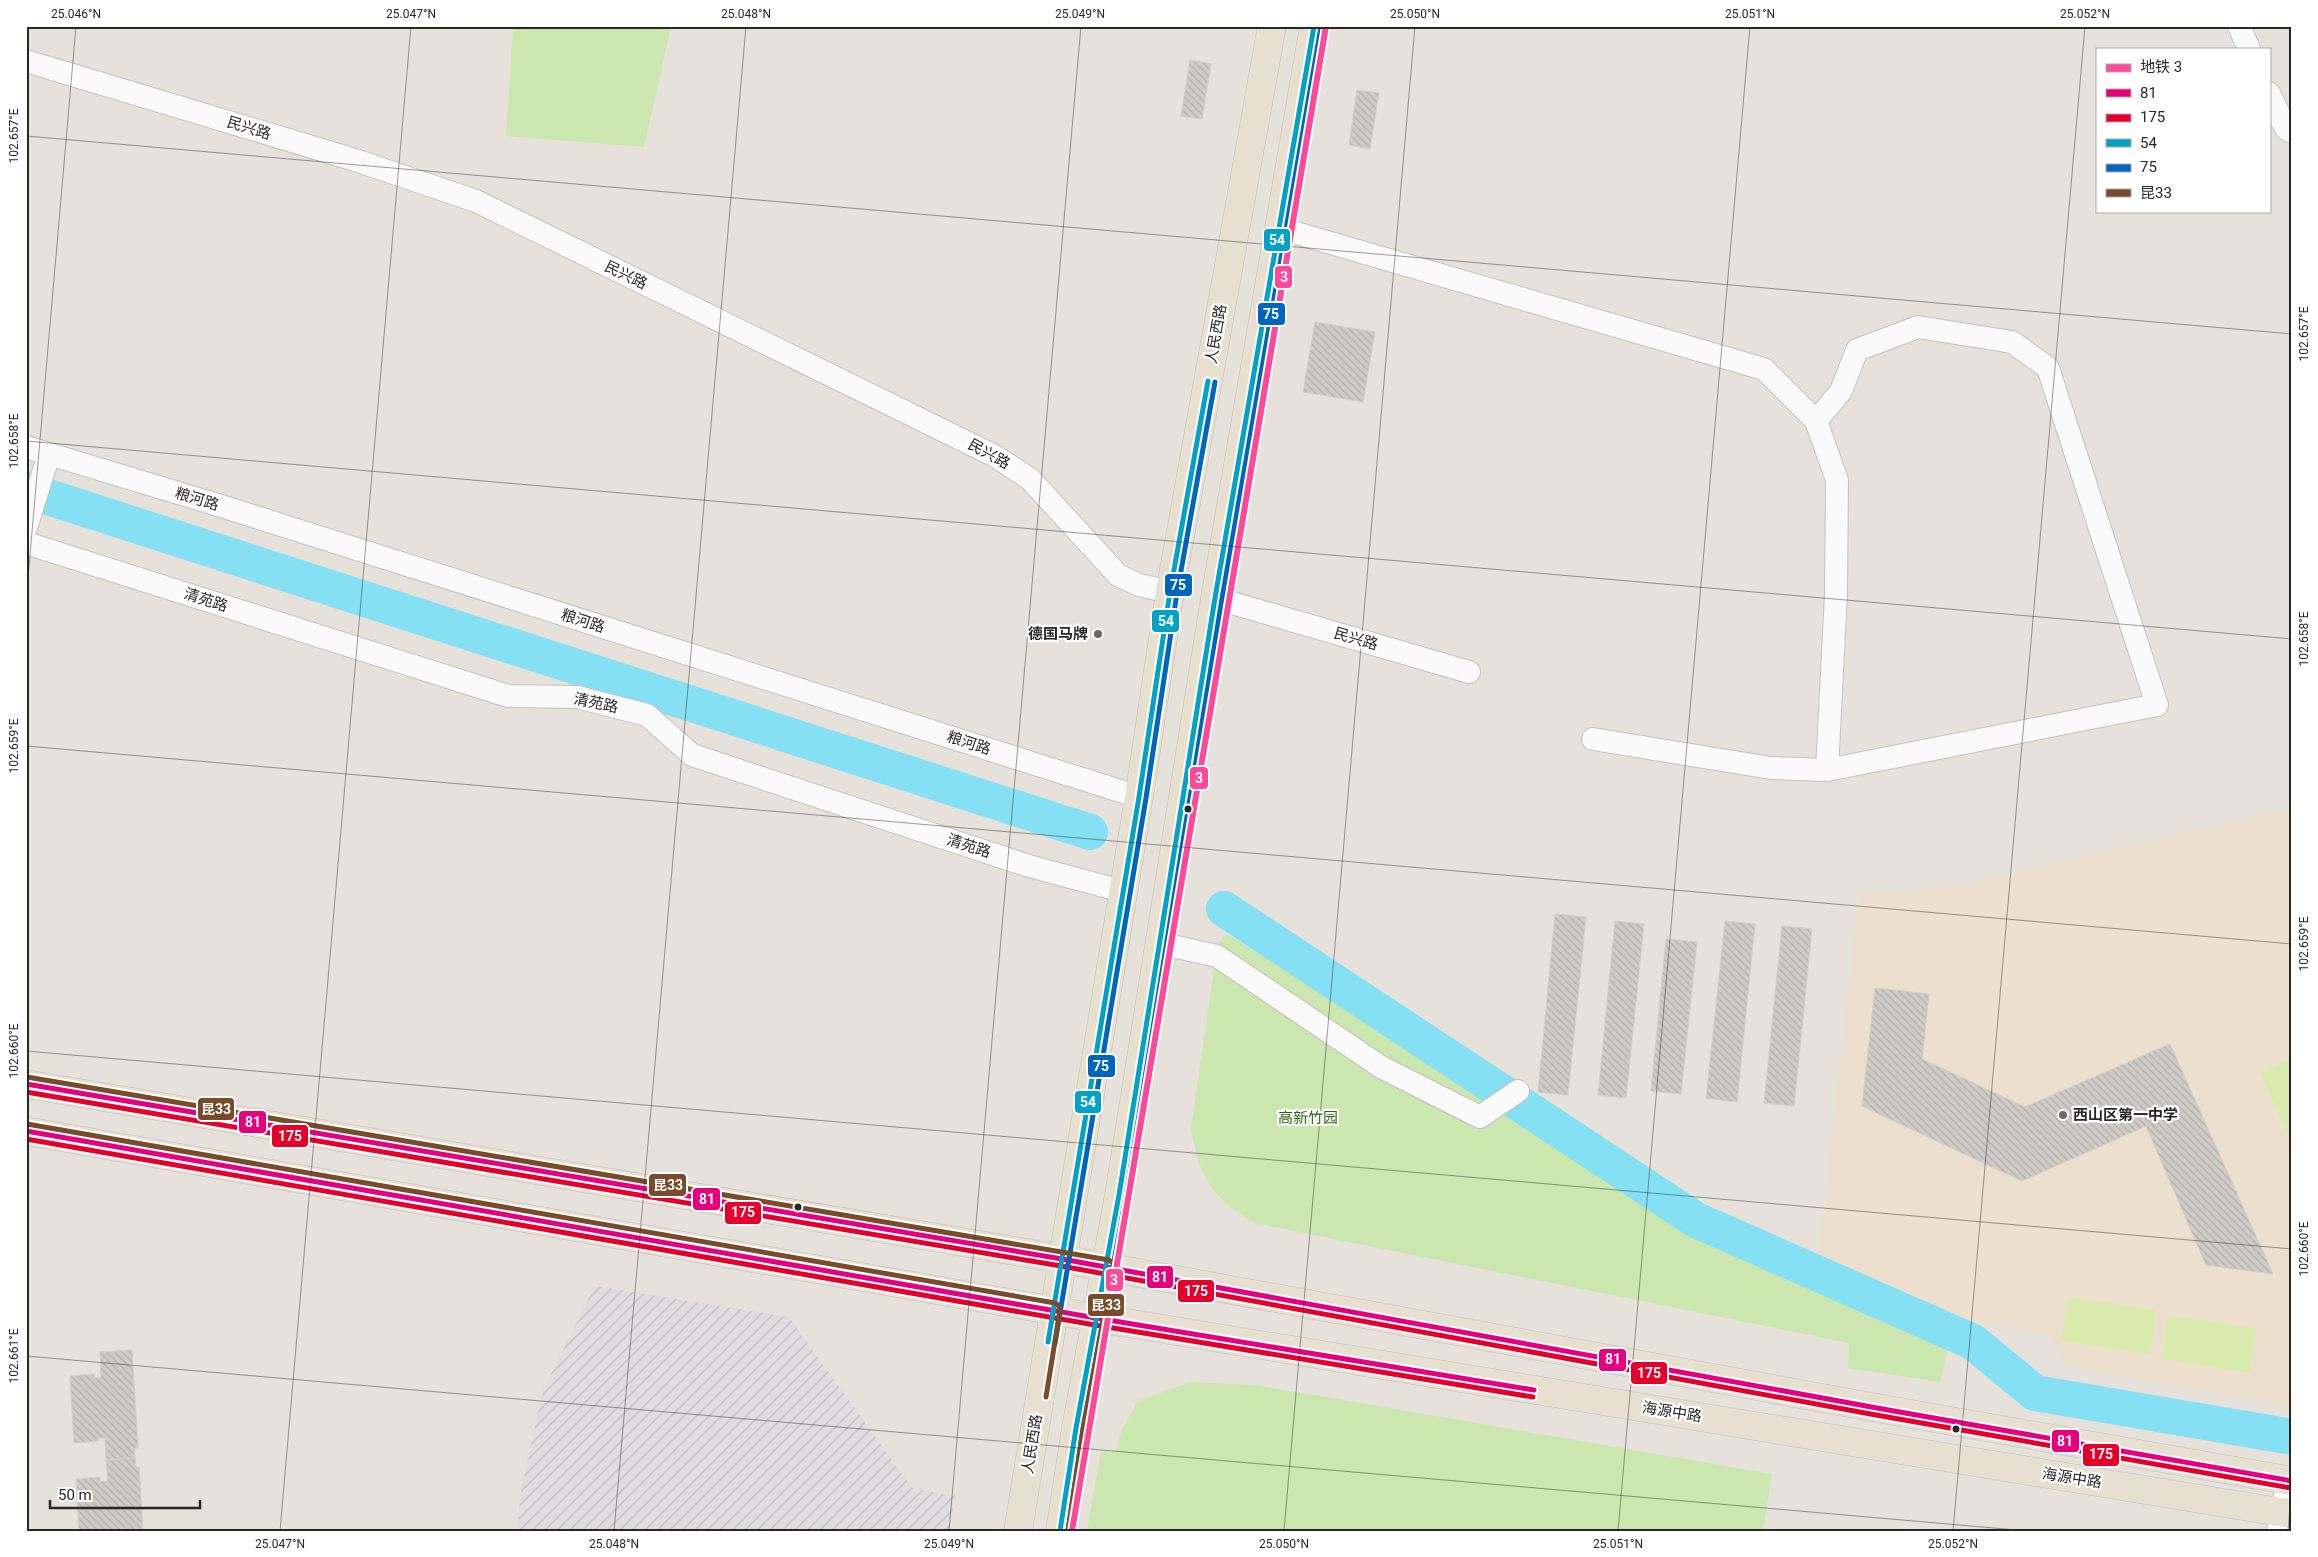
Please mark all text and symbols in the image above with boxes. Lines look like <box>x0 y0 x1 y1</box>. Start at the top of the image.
text: 25.046°N <box>51 7 101 21</box>
text: 25.047°N <box>386 7 436 21</box>
text: 25.048°N <box>721 7 771 21</box>
text: 25.049°N <box>1055 7 1105 21</box>
text: 25.050°N <box>1390 7 1440 21</box>
text: 25.051°N <box>1725 7 1775 21</box>
text: 25.052°N <box>2060 7 2110 21</box>
legend <box>2096 48 2270 212</box>
text: 地铁 3 <box>2140 58 2182 76</box>
text: 81 <box>2140 84 2157 102</box>
text: 102.657°E <box>7 108 21 163</box>
text: 175 <box>2140 108 2165 126</box>
street label: 民兴路 <box>225 113 273 143</box>
text: 54 <box>2140 134 2157 152</box>
text: 75 <box>2140 158 2157 176</box>
text: 昆33 <box>2140 184 2172 202</box>
line badge: 54 <box>1263 228 1291 252</box>
text: 54 <box>1269 232 1285 248</box>
street label: 民兴路 <box>602 257 650 293</box>
line badge: 3 <box>1274 265 1293 289</box>
text: 3 <box>1280 269 1288 285</box>
line badge: 75 <box>1257 302 1286 326</box>
street label: 人民西路 <box>1202 303 1230 365</box>
text: 75 <box>1263 306 1279 322</box>
text: 102.657°E <box>2297 306 2311 361</box>
text: 102.658°E <box>7 413 21 468</box>
street label: 民兴路 <box>965 435 1013 473</box>
street label: 粮河路 <box>173 484 221 514</box>
line badge: 75 <box>1164 573 1193 597</box>
text: 75 <box>1170 577 1186 593</box>
street label: 清苑路 <box>182 584 230 616</box>
street label: 粮河路 <box>559 605 607 637</box>
line badge: 54 <box>1151 609 1180 633</box>
text: 102.658°E <box>2297 611 2311 666</box>
text: 54 <box>1158 613 1174 629</box>
street label: 民兴路 <box>1332 624 1380 654</box>
place label: 德国马牌 <box>1028 625 1088 643</box>
marker: 德国马牌 <box>1092 628 1104 640</box>
street label: 清苑路 <box>572 690 620 716</box>
text: 102.659°E <box>7 718 21 773</box>
street label: 粮河路 <box>945 727 993 759</box>
line badge: 3 <box>1189 766 1209 790</box>
text: 3 <box>1195 770 1203 786</box>
unlabelled marker <box>1183 804 1193 814</box>
street label: 清苑路 <box>945 830 993 862</box>
text: 102.659°E <box>2297 916 2311 971</box>
text: 102.660°E <box>7 1023 21 1078</box>
line badge: 75 <box>1087 1054 1116 1078</box>
text: 75 <box>1093 1058 1109 1074</box>
line badge: 54 <box>1074 1090 1102 1114</box>
text: 54 <box>1080 1094 1096 1110</box>
line badge: 昆33 <box>197 1097 235 1121</box>
text: 昆33 <box>201 1101 231 1117</box>
place label: 西山区第一中学 <box>2073 1106 2178 1124</box>
park label: 高新竹园 <box>1278 1109 1338 1127</box>
marker: 西山区第一中学 <box>2057 1109 2069 1121</box>
line badge: 81 <box>238 1110 267 1134</box>
text: 81 <box>245 1114 261 1130</box>
line badge: 175 <box>271 1124 309 1148</box>
text: 175 <box>278 1128 302 1144</box>
line badge: 昆33 <box>648 1173 687 1197</box>
text: 昆33 <box>653 1177 683 1193</box>
line badge: 81 <box>692 1187 721 1211</box>
text: 81 <box>699 1191 715 1207</box>
line badge: 175 <box>724 1201 762 1225</box>
unlabelled marker <box>793 1202 803 1212</box>
text: 175 <box>731 1204 755 1220</box>
text: 102.660°E <box>2297 1221 2311 1276</box>
line badge: 81 <box>1146 1265 1174 1289</box>
line badge: 3 <box>1105 1268 1124 1292</box>
text: 81 <box>1152 1269 1168 1285</box>
text: 3 <box>1110 1272 1118 1288</box>
line badge: 175 <box>1177 1279 1215 1303</box>
text: 175 <box>1184 1283 1208 1299</box>
line badge: 昆33 <box>1087 1293 1125 1317</box>
text: 昆33 <box>1091 1297 1121 1313</box>
text: 102.661°E <box>7 1328 21 1383</box>
line badge: 81 <box>1598 1348 1627 1372</box>
text: 81 <box>1605 1351 1621 1367</box>
line badge: 175 <box>1630 1361 1668 1385</box>
text: 175 <box>1637 1365 1661 1381</box>
street label: 海源中路 <box>1641 1398 1703 1426</box>
street label: 人民西路 <box>1018 1413 1046 1475</box>
unlabelled marker <box>1951 1424 1961 1434</box>
line badge: 81 <box>2051 1429 2080 1453</box>
text: 81 <box>2057 1433 2073 1449</box>
line badge: 175 <box>2082 1443 2120 1467</box>
text: 175 <box>2089 1446 2113 1462</box>
street label: 海源中路 <box>2041 1464 2103 1492</box>
scale bar <box>50 1477 200 1509</box>
text: 50 m <box>58 1486 92 1504</box>
text: 25.047°N <box>255 1537 305 1551</box>
text: 25.048°N <box>589 1537 639 1551</box>
text: 25.049°N <box>924 1537 974 1551</box>
text: 25.050°N <box>1259 1537 1309 1551</box>
text: 25.051°N <box>1593 1537 1643 1551</box>
text: 25.052°N <box>1928 1537 1978 1551</box>

